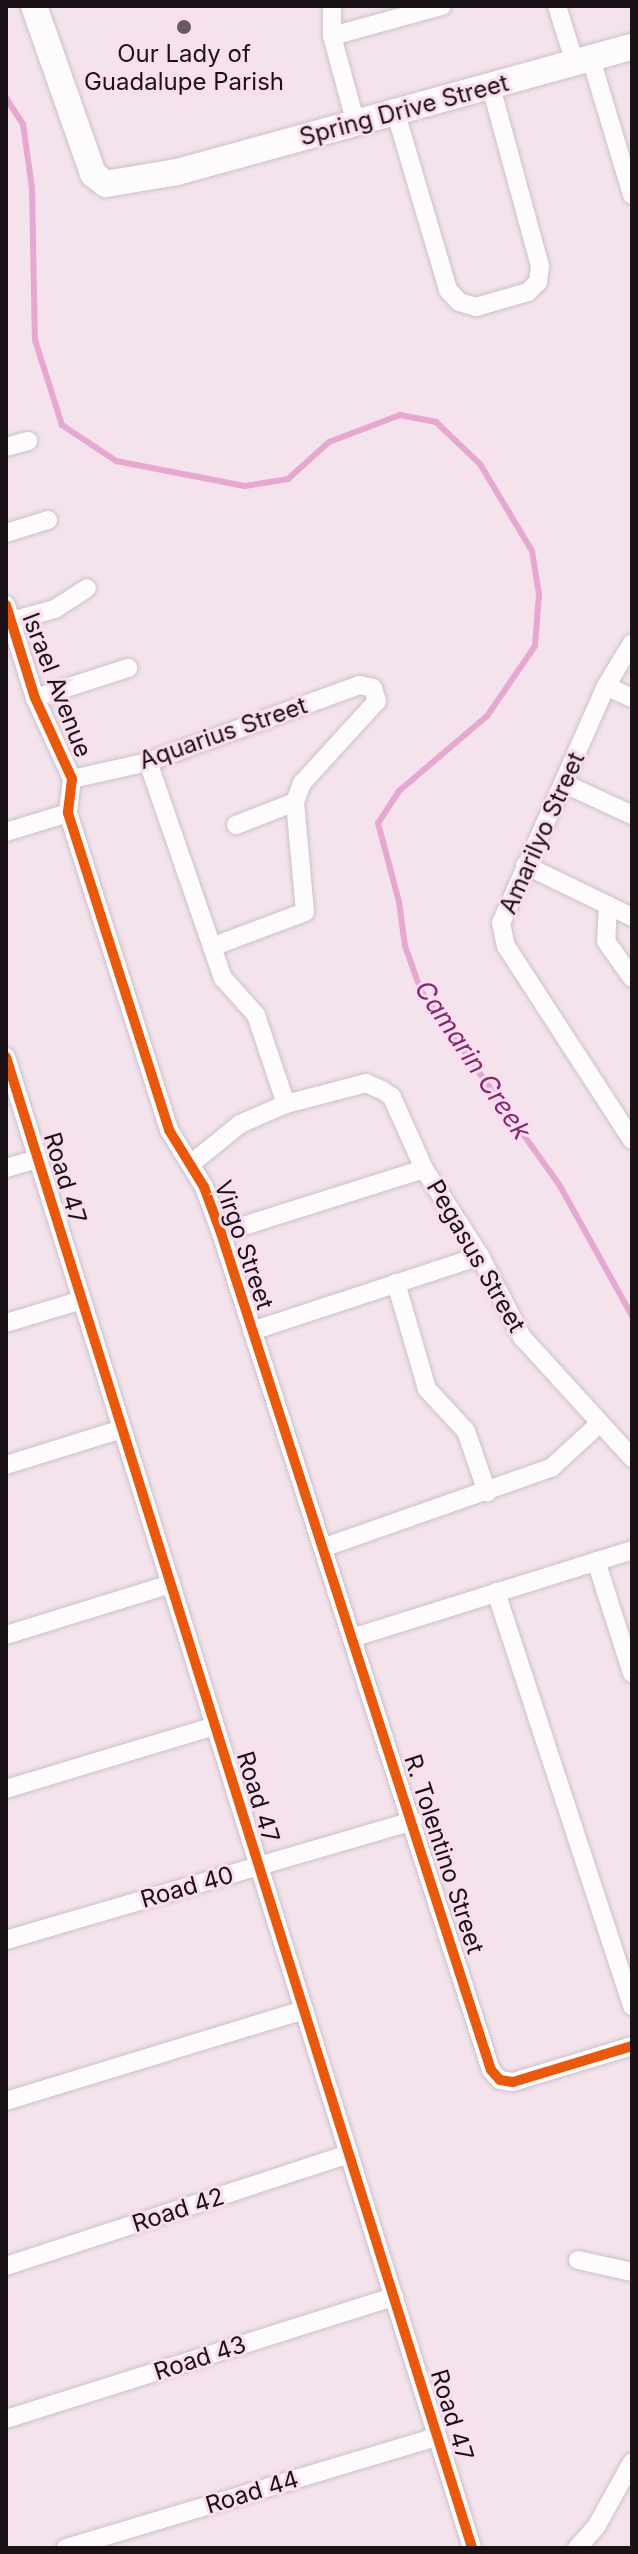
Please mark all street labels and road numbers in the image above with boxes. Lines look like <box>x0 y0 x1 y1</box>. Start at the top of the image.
street label: Spring Drive Street <box>296 68 512 152</box>
street label: Israel Avenue <box>16 609 98 761</box>
street label: Aquarius Street <box>135 691 311 775</box>
street label: Amarilyo Street <box>493 748 591 918</box>
street label: Road 47 <box>38 1129 92 1227</box>
street label: Pegasus Street <box>421 1175 531 1337</box>
street label: Virgo Street <box>208 1177 280 1313</box>
street label: Road 47 <box>231 1748 285 1846</box>
street label: R. Tolentino Street <box>398 1751 490 1957</box>
street label: Road 40 <box>137 1860 237 1914</box>
street label: Road 42 <box>128 2182 228 2238</box>
street label: Road 43 <box>150 2330 250 2386</box>
street label: Road 47 <box>425 2366 479 2464</box>
street label: Road 44 <box>202 2464 302 2520</box>

